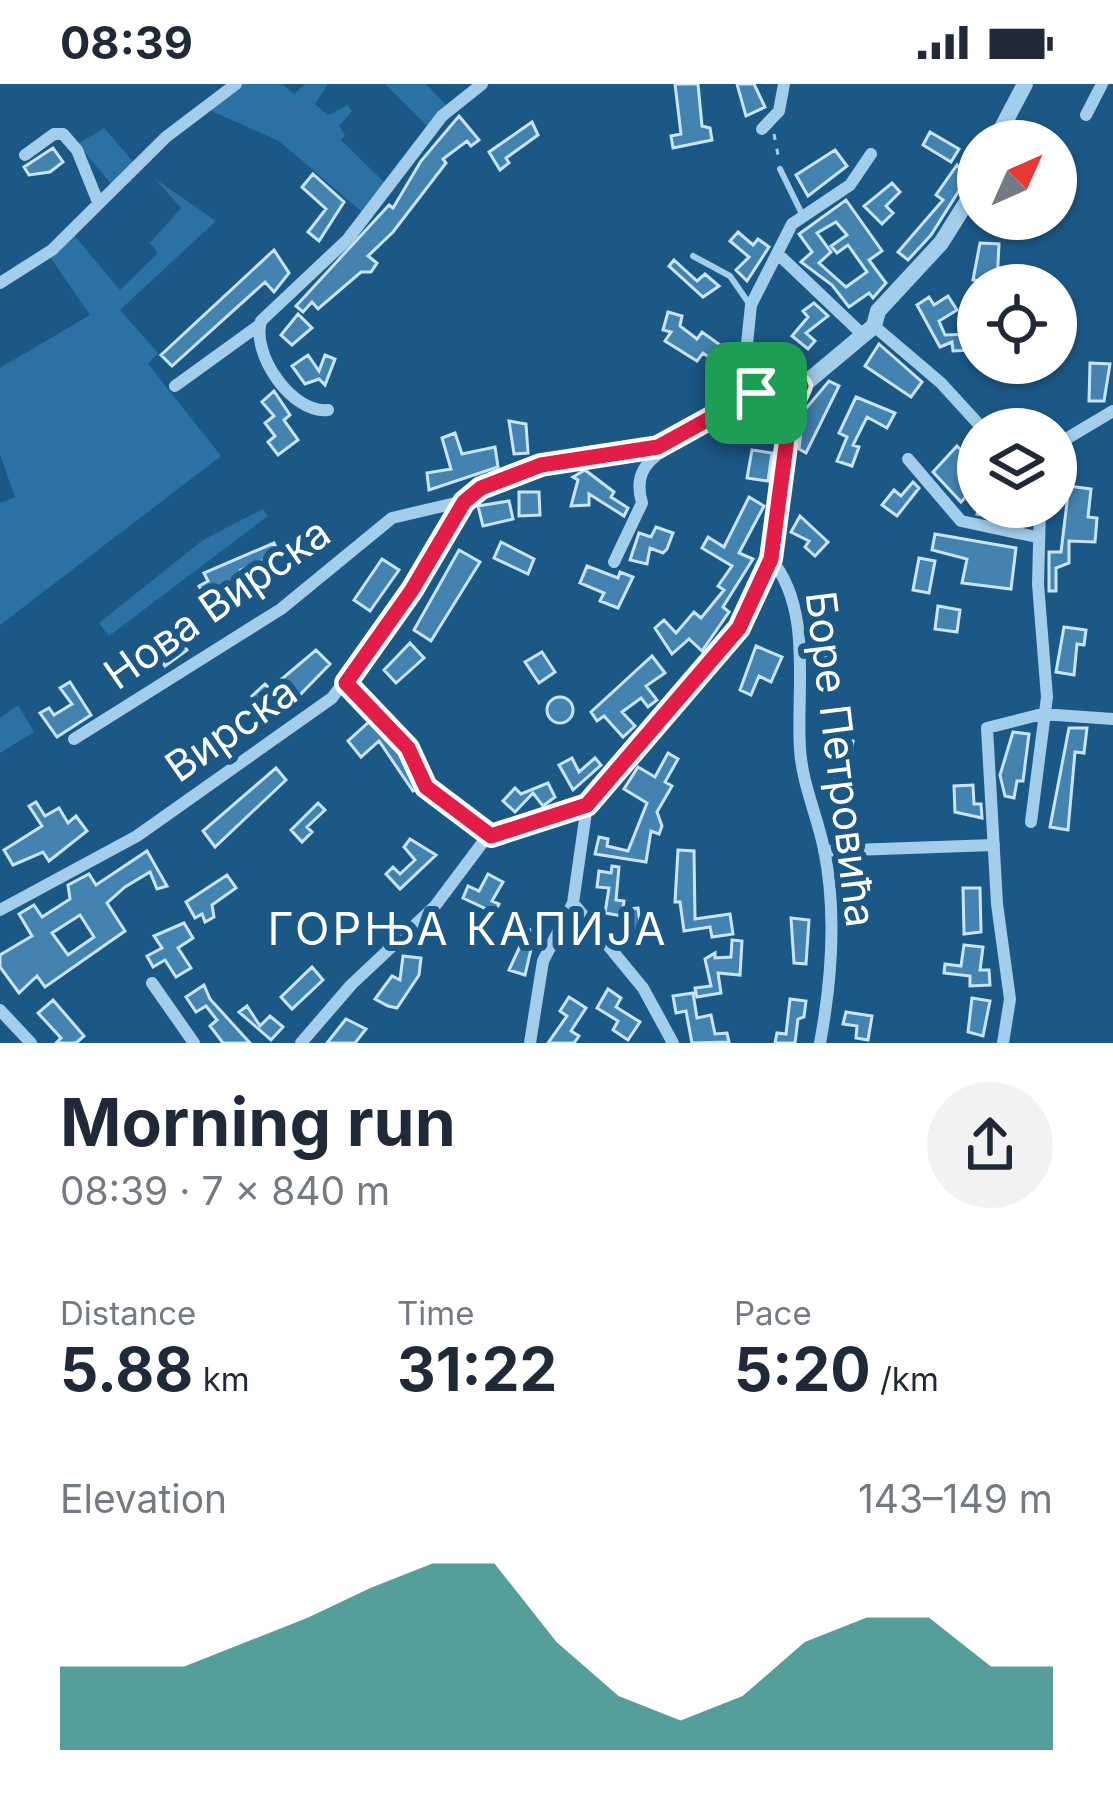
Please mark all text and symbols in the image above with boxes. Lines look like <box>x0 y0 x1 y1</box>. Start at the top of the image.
text: 08:39 <box>60 15 193 70</box>
north arrow <box>957 120 1077 240</box>
map controls <box>957 120 1077 528</box>
button: locate <box>957 264 1077 384</box>
pin <box>705 342 807 444</box>
icon: arrive <box>723 360 789 426</box>
button: layers <box>957 408 1077 528</box>
street label: Нова Вирска <box>94 506 339 699</box>
street label: Боре Петровића <box>796 588 887 930</box>
street label: Вирска <box>155 665 306 792</box>
district label: ГОРЊА КАПИЈА <box>267 901 669 956</box>
text: Morning run <box>60 1082 456 1162</box>
button: share <box>927 1082 1053 1208</box>
text: 08:39 · 7 × 840 m <box>60 1167 390 1214</box>
text: Distance <box>60 1293 196 1333</box>
text: Time <box>397 1293 474 1333</box>
text: Pace <box>734 1293 812 1333</box>
text: 5.88 <box>60 1333 193 1405</box>
text: 31:22 <box>397 1333 557 1405</box>
text: 5:20 <box>734 1333 871 1405</box>
text: km <box>193 1359 250 1399</box>
text: /km <box>871 1359 939 1399</box>
text: Elevation <box>60 1475 227 1522</box>
text: 143–149 m <box>858 1475 1053 1522</box>

